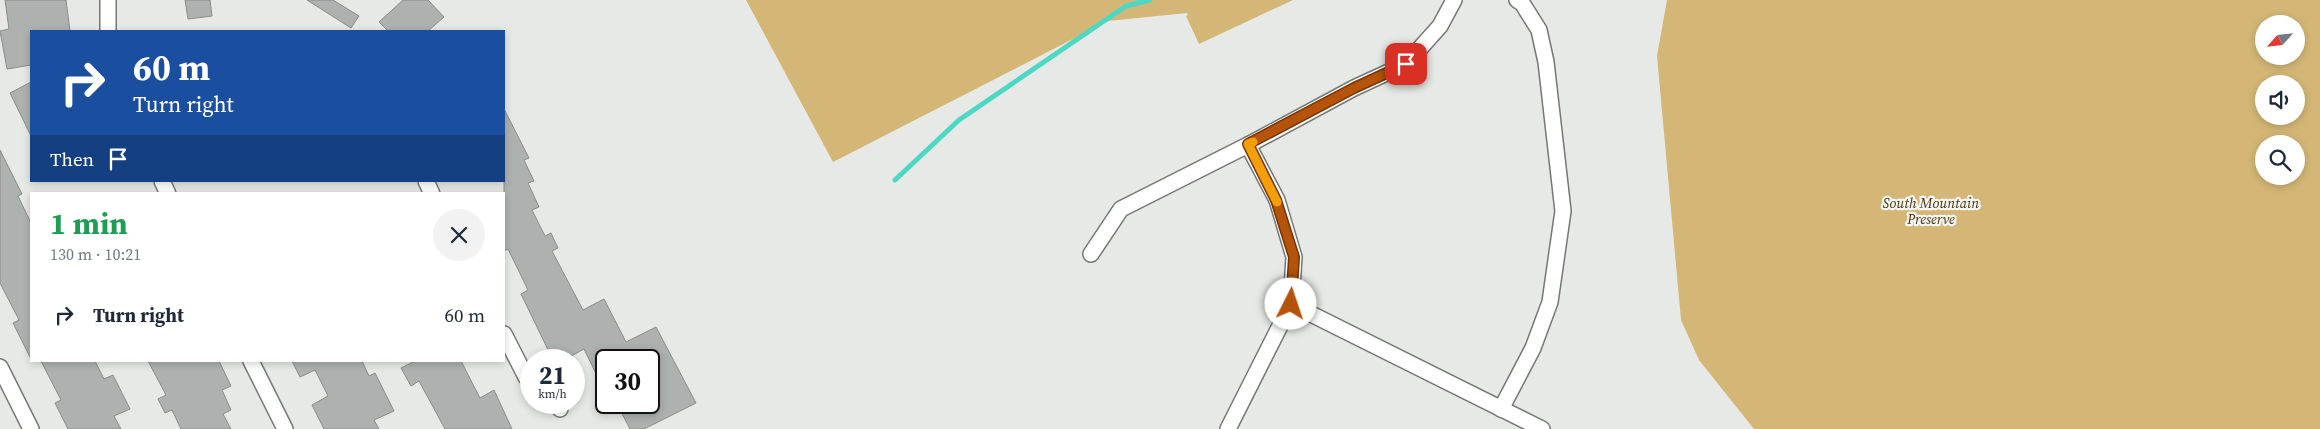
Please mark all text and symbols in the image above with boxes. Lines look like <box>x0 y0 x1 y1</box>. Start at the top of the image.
north arrow <box>2255 15 2305 65</box>
map controls <box>2255 15 2305 185</box>
pin <box>1385 43 1427 85</box>
text: 60 m <box>133 44 210 92</box>
icon: right <box>50 50 115 115</box>
icon: arrive <box>1392 50 1420 78</box>
button: sound <box>2255 75 2305 125</box>
text: Turn right <box>133 89 234 119</box>
button: search <box>2255 135 2305 185</box>
icon: arrive <box>104 145 132 173</box>
text: Then <box>50 146 94 172</box>
park label: South Mountain Preserve <box>1883 193 1979 229</box>
text: 1 min <box>50 203 128 244</box>
button: close <box>433 209 485 261</box>
text: 130 m · 10:21 <box>50 243 141 265</box>
position arrow <box>1264 277 1316 329</box>
icon: right <box>50 301 78 329</box>
text: Turn right <box>93 302 184 328</box>
text: 60 m <box>444 302 485 328</box>
speed limit sign: 30 <box>595 349 660 414</box>
text: 21 <box>539 358 566 392</box>
text: km/h <box>538 386 567 402</box>

